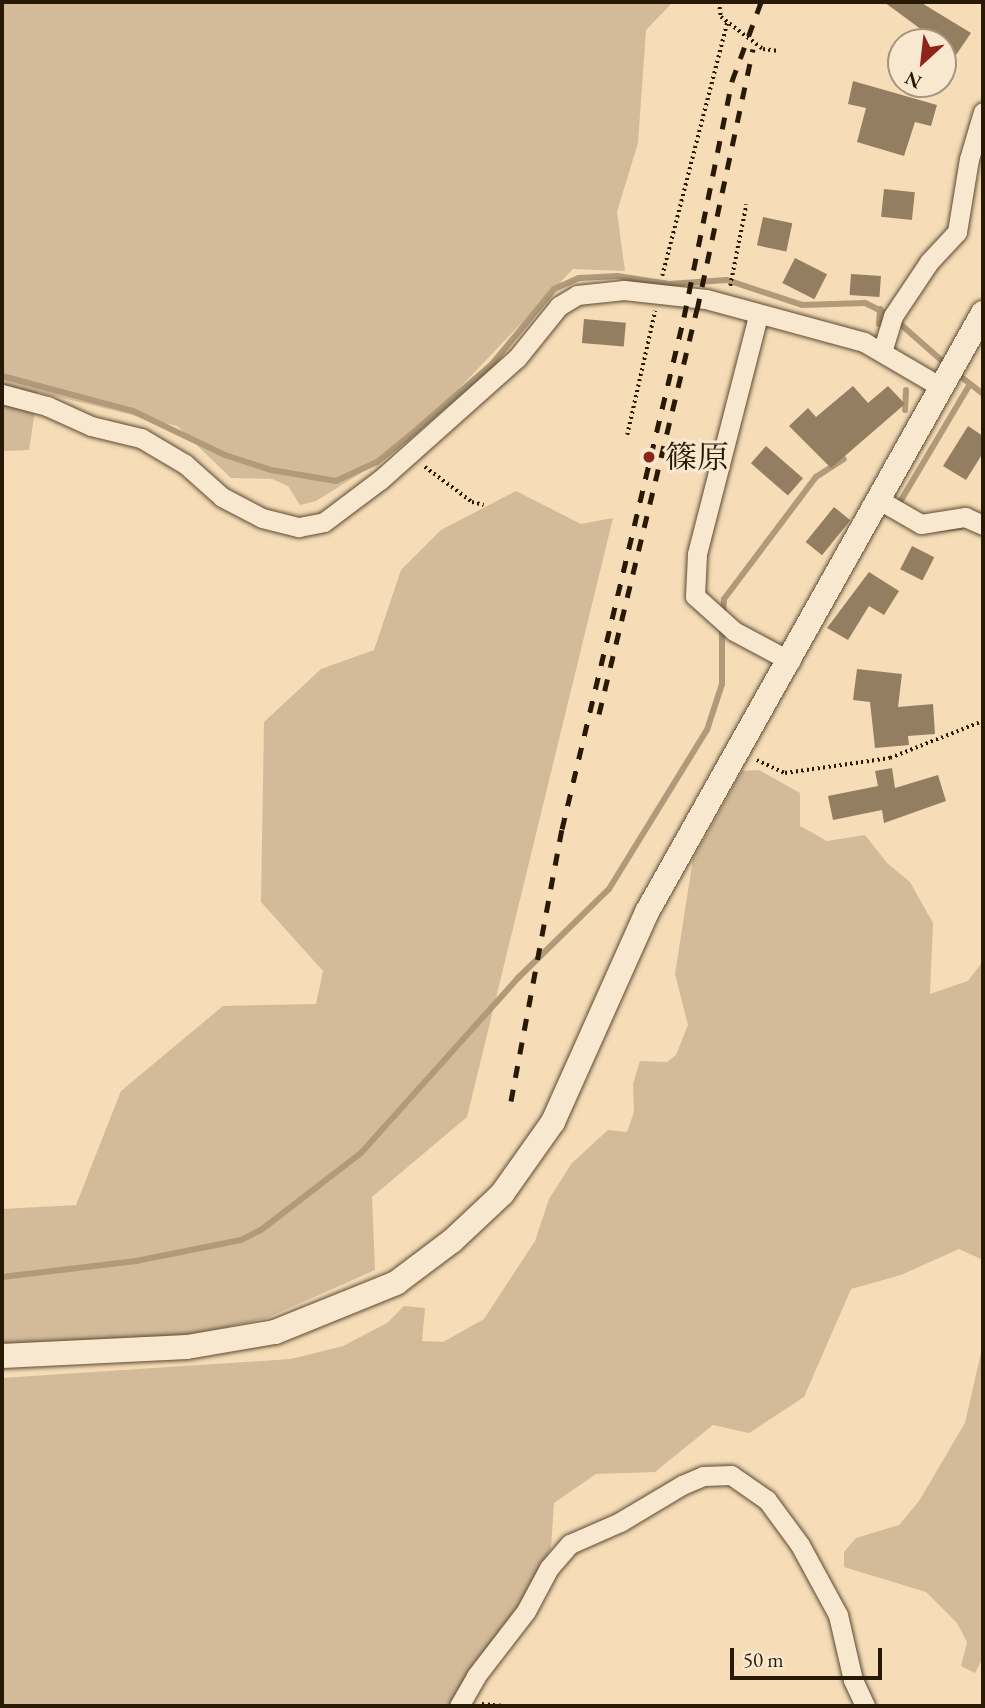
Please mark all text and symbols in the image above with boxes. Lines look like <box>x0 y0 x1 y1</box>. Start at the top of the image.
north arrow <box>887 28 957 98</box>
text: N <box>901 66 926 95</box>
place label: 篠原 <box>665 438 729 476</box>
marker: 篠原 <box>639 447 659 467</box>
scale bar <box>733 1634 885 1678</box>
text: 50 m <box>743 1646 784 1673</box>

